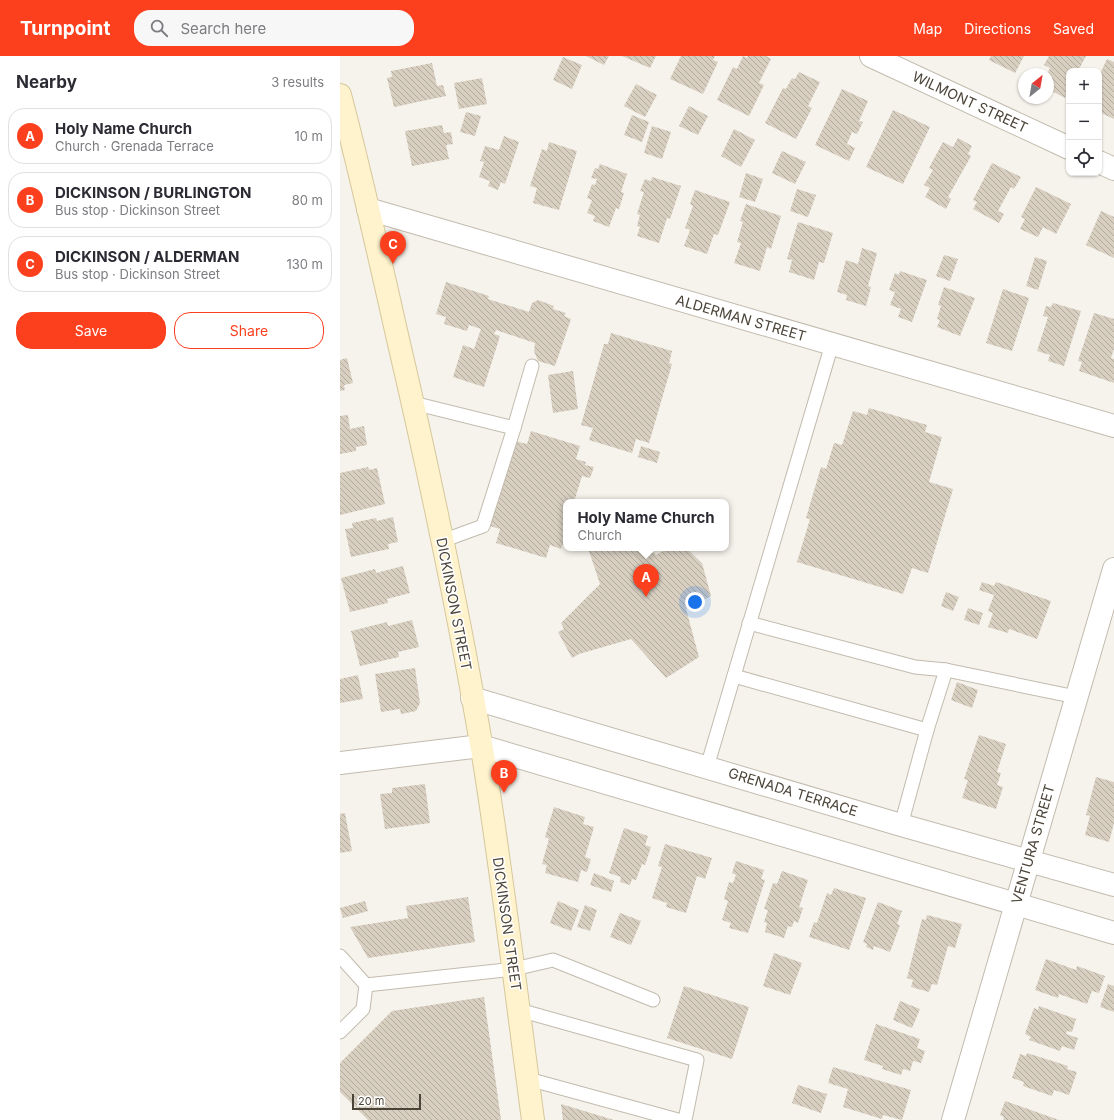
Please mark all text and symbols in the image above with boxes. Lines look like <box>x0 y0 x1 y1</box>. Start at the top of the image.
search box <box>134 10 414 46</box>
text: Turnpoint <box>20 17 110 40</box>
icon: search <box>148 17 170 39</box>
text: Search here <box>180 19 266 38</box>
text: Map <box>913 20 942 37</box>
text: Directions <box>964 20 1031 37</box>
text: Saved <box>1053 20 1094 37</box>
street label: WILMONT STREET <box>910 67 1031 136</box>
north arrow <box>1018 68 1054 104</box>
map controls <box>1066 68 1102 176</box>
button: + <box>1066 68 1102 104</box>
text: Nearby <box>16 72 77 92</box>
text: 3 results <box>271 74 324 90</box>
button: − <box>1066 104 1102 140</box>
text: Holy Name Church <box>55 119 192 138</box>
text: A <box>25 128 35 144</box>
text: 10 m <box>294 128 323 144</box>
text: Church · Grenada Terrace <box>55 138 214 154</box>
button: locate <box>1066 140 1102 176</box>
text: DICKINSON / BURLINGTON <box>55 183 252 202</box>
text: B <box>26 192 34 208</box>
text: 80 m <box>292 192 323 208</box>
text: Bus stop · Dickinson Street <box>55 202 220 218</box>
pin: C <box>380 231 406 264</box>
text: DICKINSON / ALDERMAN <box>55 247 239 266</box>
text: C <box>25 256 35 272</box>
text: 130 m <box>286 256 323 272</box>
text: Bus stop · Dickinson Street <box>55 266 220 282</box>
street label: ALDERMAN STREET <box>674 291 808 344</box>
button: Save <box>16 312 166 349</box>
button: Share <box>174 312 324 349</box>
popup <box>563 499 729 551</box>
text: Holy Name Church <box>577 508 715 527</box>
text: Church <box>577 527 622 543</box>
street label: DICKINSON STREET <box>433 536 476 672</box>
pin: A <box>633 564 659 597</box>
your location <box>685 592 705 612</box>
pin: B <box>491 760 517 793</box>
street label: GRENADA TERRACE <box>726 764 860 819</box>
street label: VENTURA STREET <box>1007 782 1058 906</box>
street label: DICKINSON STREET <box>490 856 525 992</box>
scale bar <box>352 1092 421 1111</box>
text: 20 m <box>358 1094 384 1108</box>

